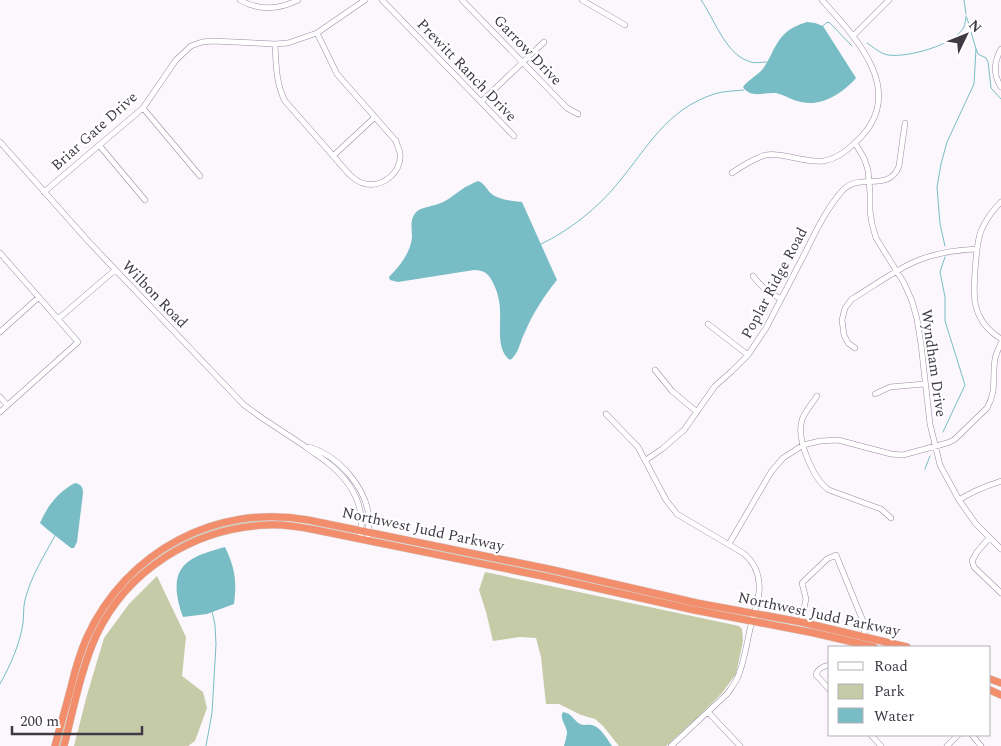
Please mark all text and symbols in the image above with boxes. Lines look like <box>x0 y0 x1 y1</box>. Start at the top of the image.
street label: Garrow Drive <box>488 10 567 91</box>
north arrow <box>941 10 991 60</box>
street label: Prewitt Ranch Drive <box>411 14 522 127</box>
text: N <box>964 15 987 38</box>
street label: Briar Gate Drive <box>46 86 143 177</box>
street label: Poplar Ridge Road <box>735 223 814 343</box>
street label: Wilbon Road <box>116 255 193 333</box>
street label: Wyndham Drive <box>915 308 952 418</box>
street label: Northwest Judd Parkway <box>340 501 507 558</box>
street label: Northwest Judd Parkway <box>736 586 903 643</box>
legend <box>828 646 991 736</box>
text: Road <box>874 655 908 678</box>
text: Park <box>874 680 905 703</box>
scale bar <box>12 704 142 736</box>
text: Water <box>874 705 914 728</box>
text: 200 m <box>20 710 59 733</box>

